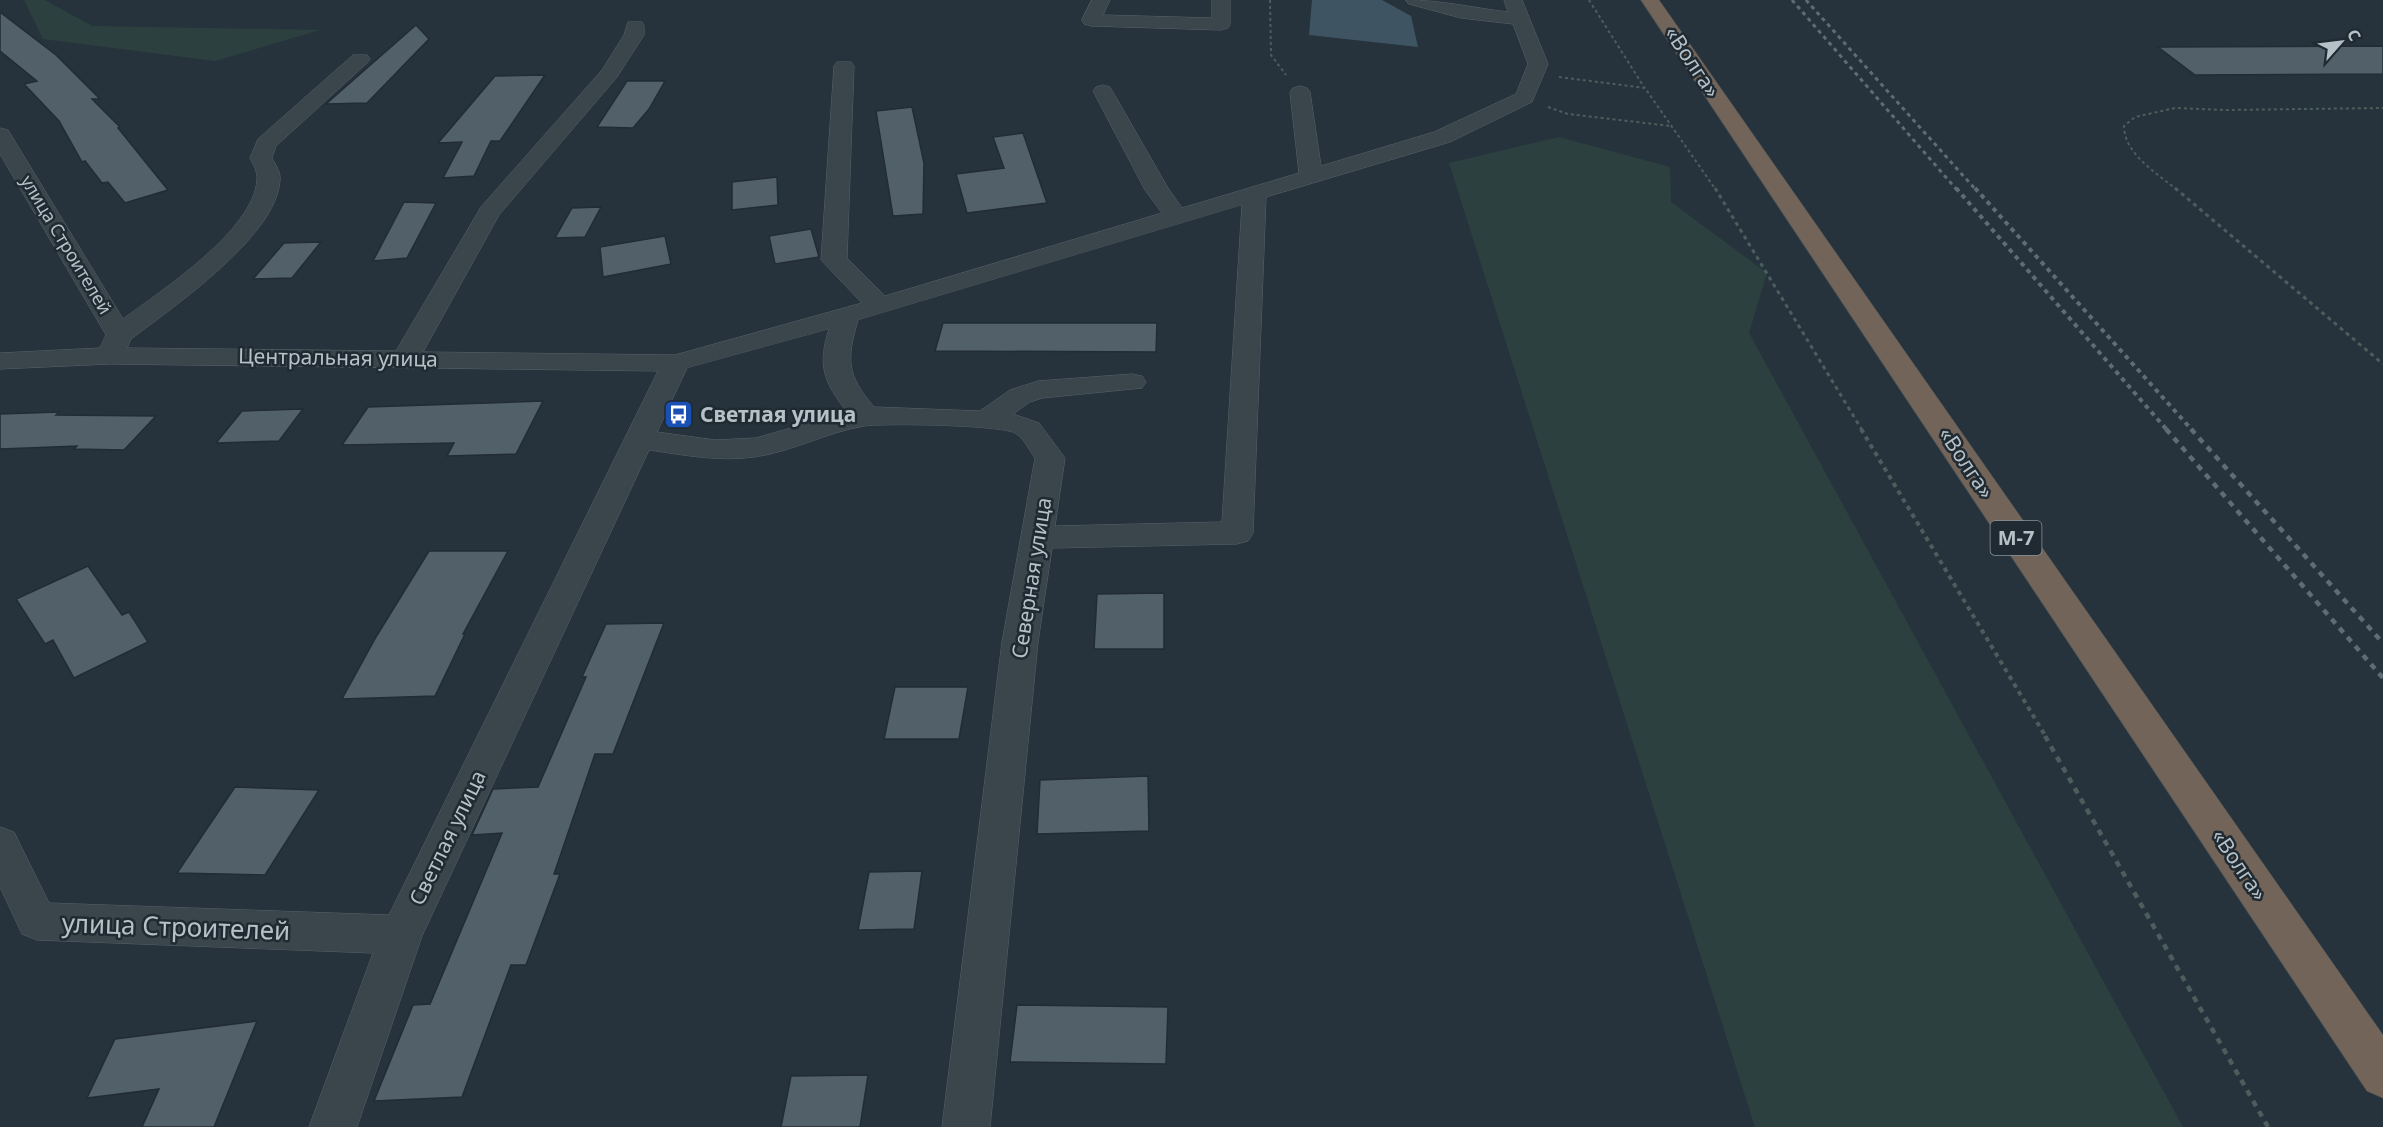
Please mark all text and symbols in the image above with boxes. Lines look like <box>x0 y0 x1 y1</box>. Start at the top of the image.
north arrow <box>2311 12 2371 72</box>
street label: «Волга» <box>1659 20 1727 103</box>
text: С <box>2342 25 2366 45</box>
street label: улица Строителей <box>16 171 118 318</box>
street label: Центральная улица <box>238 341 438 373</box>
bus stop icon: Светлая улица <box>663 399 695 431</box>
place label: Светлая улица <box>700 400 856 428</box>
street label: «Волга» <box>1933 421 2001 504</box>
street label: Северная улица <box>1004 495 1058 660</box>
road number: М-7 <box>1990 521 2042 555</box>
street label: Светлая улица <box>402 765 492 910</box>
street label: «Волга» <box>2206 823 2274 906</box>
street label: улица Строителей <box>61 904 291 948</box>

